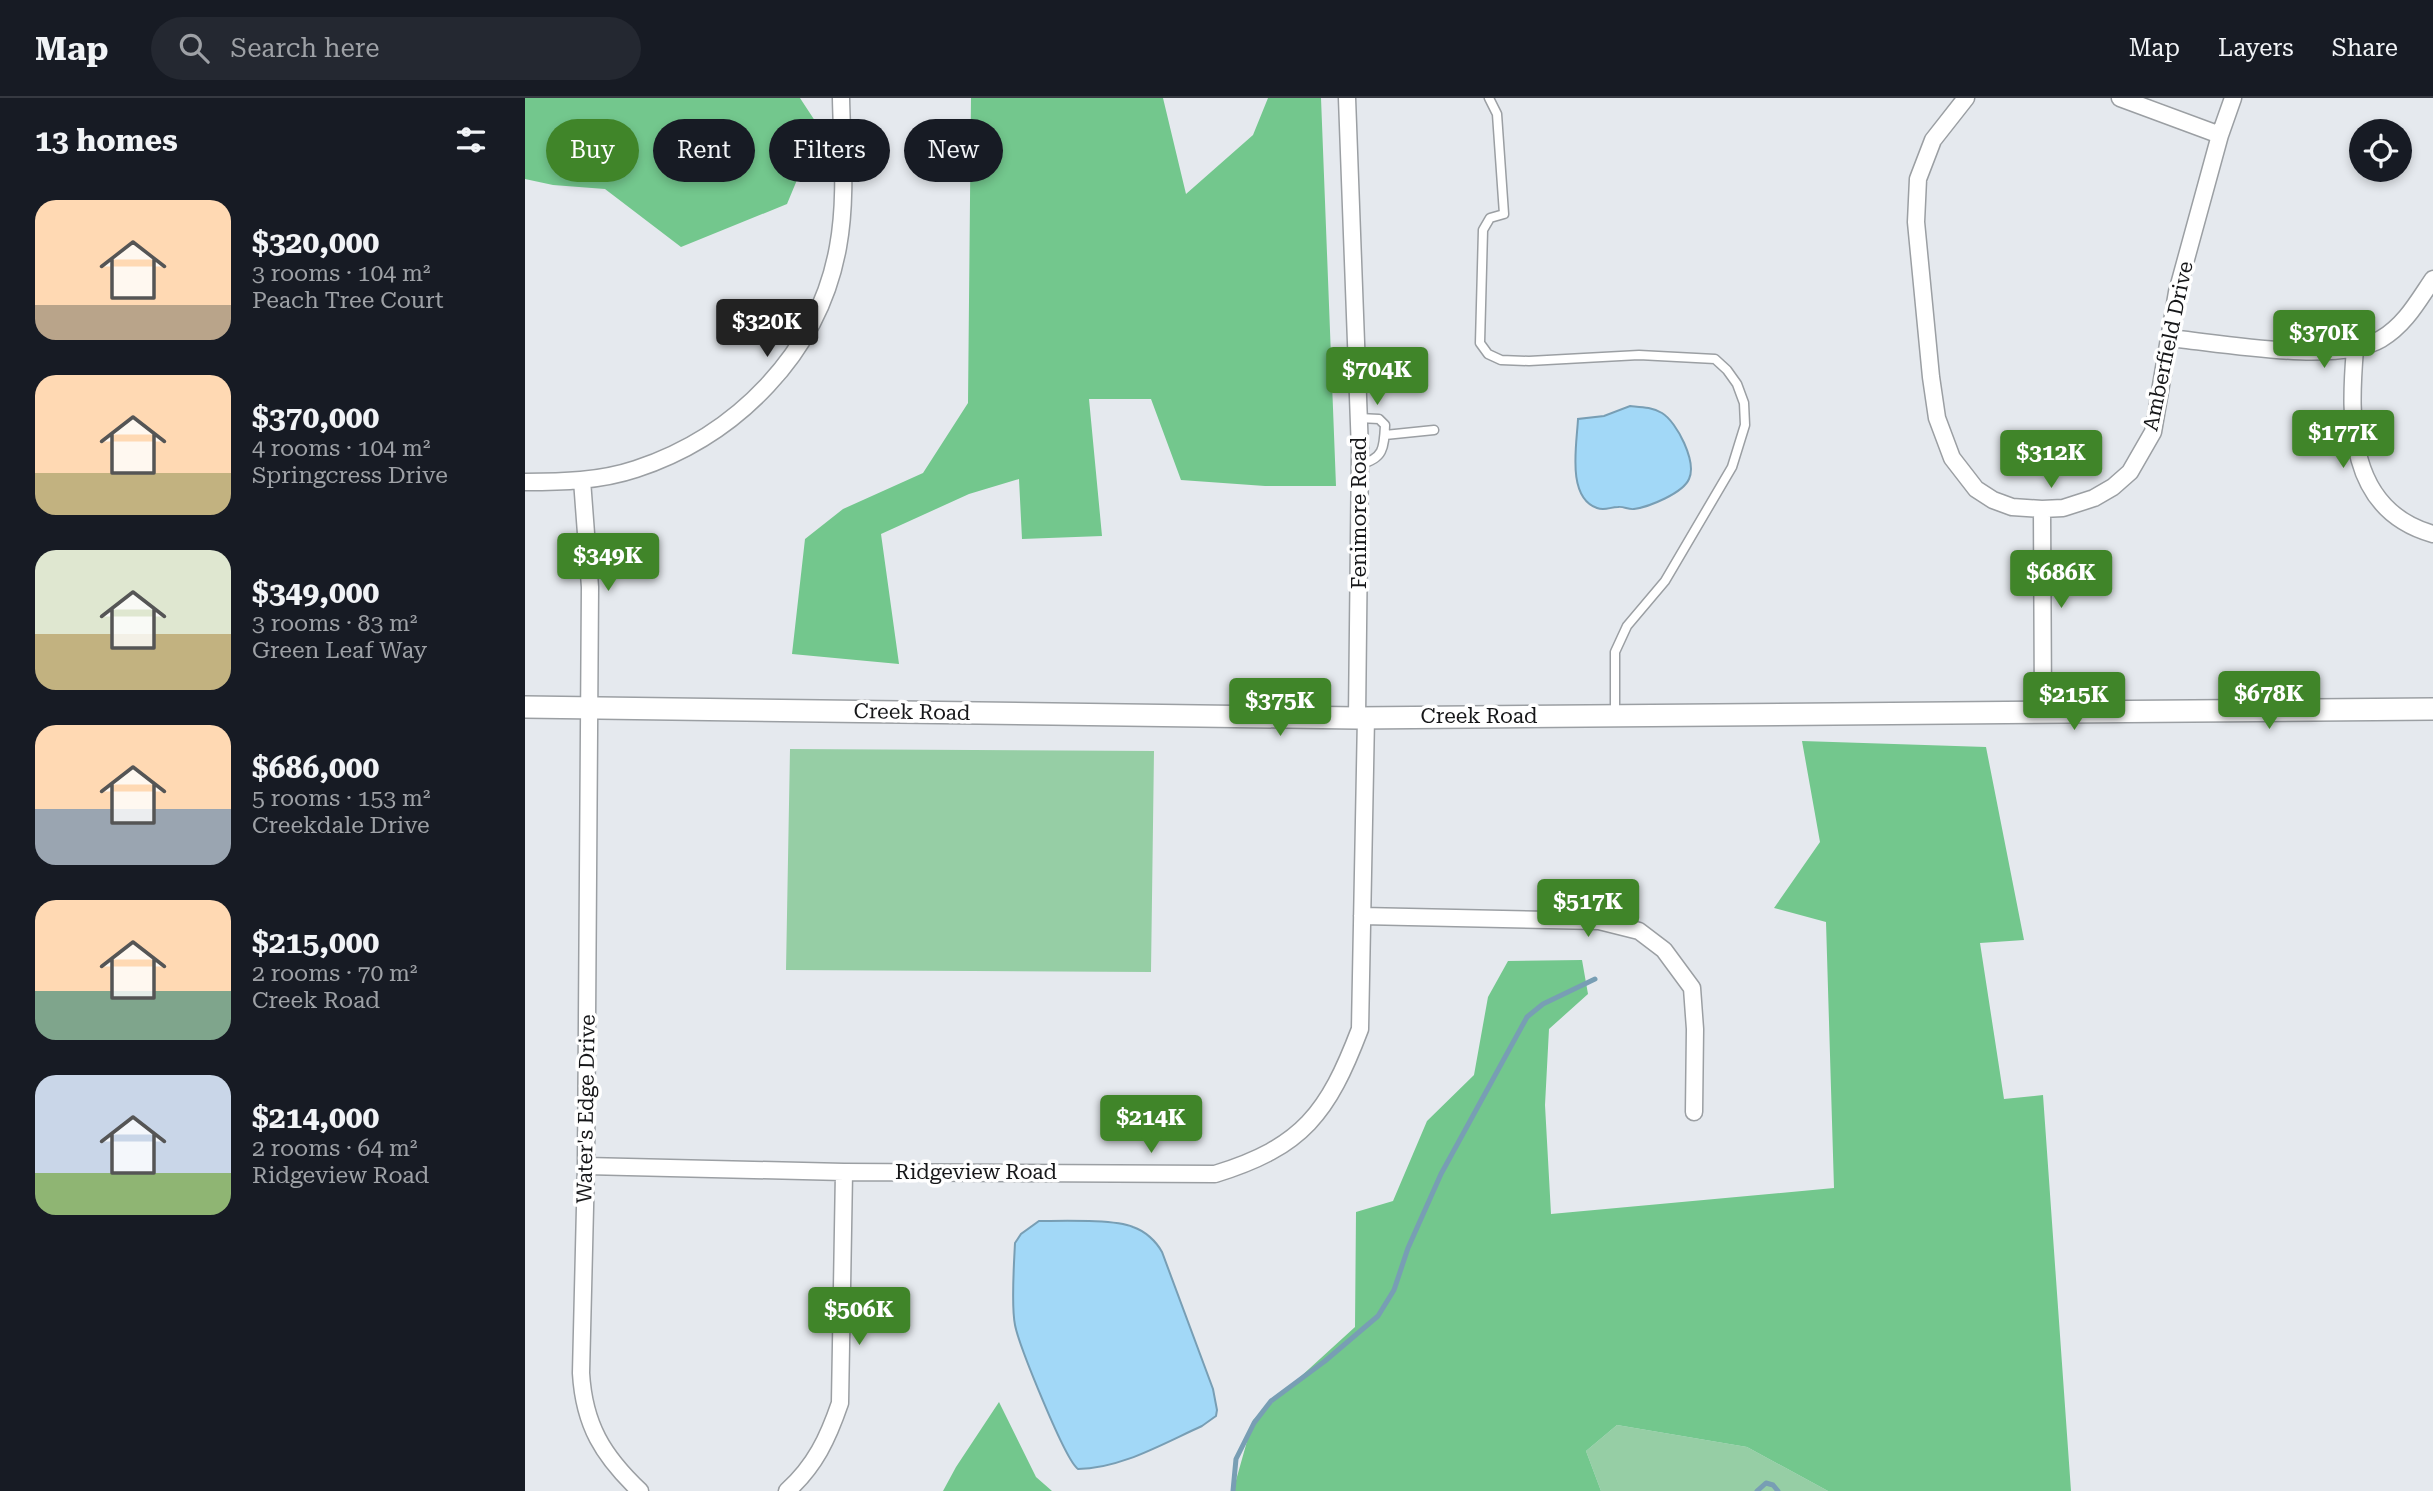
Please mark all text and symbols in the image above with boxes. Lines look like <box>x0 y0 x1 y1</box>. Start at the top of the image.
search box <box>151 17 641 80</box>
text: Map <box>35 29 109 68</box>
icon: search <box>175 29 213 67</box>
text: Search here <box>231 33 380 63</box>
text: Map <box>2129 34 2180 62</box>
text: Layers <box>2218 34 2294 62</box>
text: Share <box>2332 34 2398 62</box>
chip: Buy <box>546 119 639 182</box>
chip: Rent <box>653 119 755 182</box>
chip: Filters <box>769 119 890 182</box>
chip: New <box>904 119 1003 182</box>
map controls <box>2349 119 2412 182</box>
button: locate <box>2349 119 2412 182</box>
icon: filters <box>452 121 490 159</box>
text: 13 homes <box>35 123 178 158</box>
text: $320,000 <box>252 225 379 260</box>
icon: home <box>91 228 175 312</box>
street label: Amberfield Drive <box>2138 259 2198 433</box>
text: 3 rooms · 104 m² <box>252 260 430 287</box>
text: Peach Tree Court <box>252 287 444 314</box>
pin: $320K <box>718 300 816 359</box>
text: $320K <box>732 308 802 335</box>
pin: $370K <box>2275 310 2373 370</box>
text: $370K <box>2289 319 2359 346</box>
pin: $704K <box>1328 348 1426 407</box>
text: $704K <box>1342 356 1412 383</box>
text: $370,000 <box>252 400 379 435</box>
icon: home <box>91 403 175 487</box>
pin: $177K <box>2294 410 2392 470</box>
text: $177K <box>2308 419 2378 446</box>
pin: $312K <box>2002 430 2100 490</box>
text: 4 rooms · 104 m² <box>252 435 430 462</box>
street label: Fenimore Road <box>1347 436 1371 589</box>
text: $312K <box>2016 439 2086 466</box>
text: Springcress Drive <box>252 462 448 489</box>
pin: $349K <box>559 533 657 593</box>
text: $349K <box>573 542 643 569</box>
pin: $686K <box>2012 550 2110 610</box>
text: $686K <box>2026 559 2096 586</box>
text: $349,000 <box>252 575 379 610</box>
icon: home <box>91 578 175 662</box>
text: 3 rooms · 83 m² <box>252 610 418 637</box>
text: Green Leaf Way <box>252 637 427 664</box>
pin: $215K <box>2025 672 2123 732</box>
pin: $678K <box>2220 672 2318 731</box>
pin: $375K <box>1231 678 1329 738</box>
text: $678K <box>2234 680 2304 707</box>
text: $215K <box>2039 681 2109 708</box>
text: $375K <box>1245 687 1315 714</box>
street label: Creek Road <box>853 699 971 725</box>
street label: Creek Road <box>1421 704 1538 728</box>
text: $686,000 <box>252 750 379 785</box>
icon: home <box>91 753 175 837</box>
text: 5 rooms · 153 m² <box>252 785 430 812</box>
text: Creekdale Drive <box>252 812 430 839</box>
pin: $517K <box>1539 880 1637 939</box>
text: $517K <box>1553 888 1623 915</box>
text: $215,000 <box>252 925 379 960</box>
icon: home <box>91 928 175 1012</box>
text: 2 rooms · 70 m² <box>252 960 418 987</box>
text: Creek Road <box>252 987 380 1014</box>
street label: Water's Edge Drive <box>572 1014 600 1204</box>
pin: $214K <box>1102 1096 1200 1155</box>
text: $214,000 <box>252 1100 379 1135</box>
icon: home <box>91 1103 175 1187</box>
text: $214K <box>1116 1104 1186 1131</box>
text: 2 rooms · 64 m² <box>252 1135 418 1162</box>
street label: Ridgeview Road <box>895 1160 1058 1184</box>
text: Ridgeview Road <box>252 1162 429 1189</box>
pin: $506K <box>810 1288 908 1347</box>
text: $506K <box>824 1296 894 1323</box>

